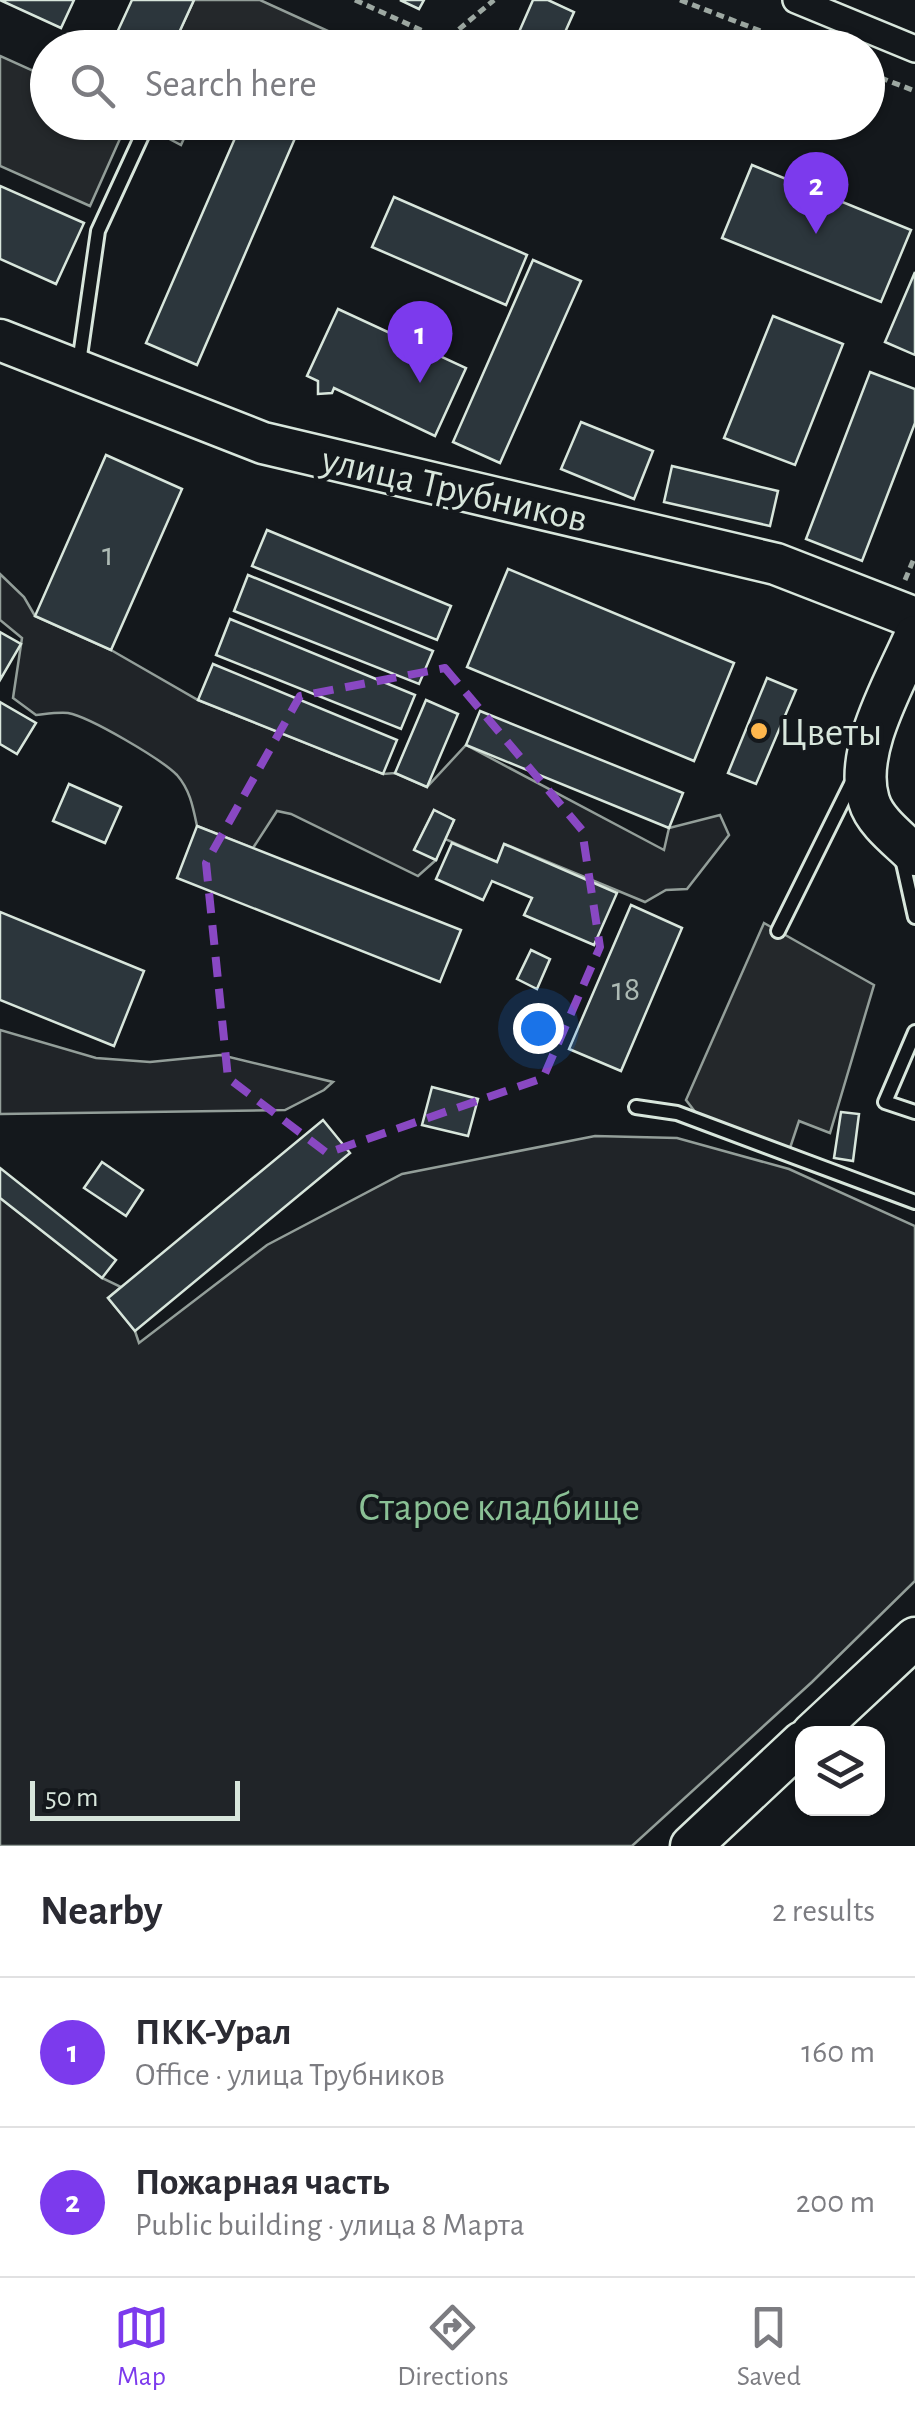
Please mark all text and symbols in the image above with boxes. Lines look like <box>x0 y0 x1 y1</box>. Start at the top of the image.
search box <box>30 30 885 140</box>
icon: search <box>65 58 120 113</box>
text: Search here <box>145 66 317 104</box>
pin: 2 <box>784 152 848 234</box>
pin: 1 <box>388 300 452 383</box>
street label: улица Трубников <box>317 440 591 540</box>
house number: 1 <box>102 537 114 572</box>
place label: Цветы <box>779 713 882 753</box>
marker: Цветы <box>748 720 770 742</box>
house number: 18 <box>612 972 640 1007</box>
your location <box>513 1003 564 1054</box>
park label: Старое кладбище <box>358 1488 640 1528</box>
map controls <box>795 1726 885 1816</box>
button: layers <box>795 1726 885 1816</box>
scale bar <box>30 1776 240 1820</box>
text: 50 m <box>45 1784 99 1812</box>
text: Nearby <box>40 1890 163 1932</box>
text: 2 results <box>772 1895 875 1927</box>
text: ПКК-Урал <box>135 2014 292 2052</box>
text: 1 <box>67 2036 78 2068</box>
text: 160 m <box>801 2036 875 2068</box>
text: Office · улица Трубников <box>135 2059 445 2091</box>
text: Пожарная часть <box>135 2164 389 2202</box>
text: 2 <box>65 2186 80 2218</box>
text: 200 m <box>796 2186 875 2218</box>
text: Public building · улица 8 Марта <box>135 2209 525 2241</box>
tab: Map <box>114 2300 169 2394</box>
tab: Directions <box>397 2300 509 2394</box>
tab: Saved <box>737 2300 801 2394</box>

